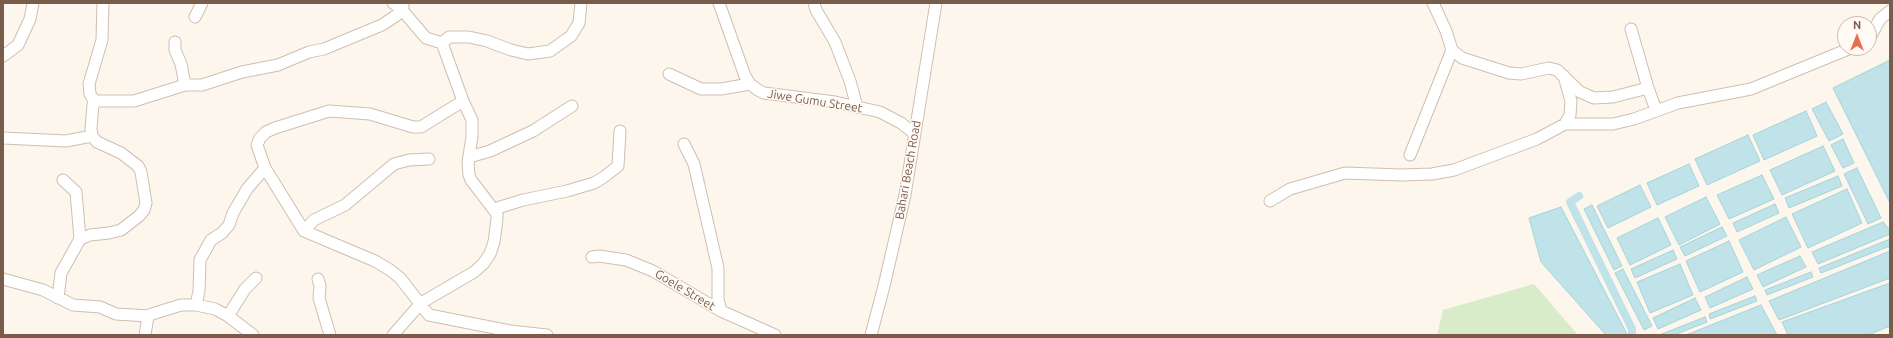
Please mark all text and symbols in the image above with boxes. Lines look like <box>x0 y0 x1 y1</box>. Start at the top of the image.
north arrow <box>1837 16 1877 56</box>
text: N <box>1853 19 1861 31</box>
street label: Jiwe Gumu Street <box>767 86 863 116</box>
street label: Bahari Beach Road <box>892 119 924 221</box>
street label: Goele Street <box>652 266 718 314</box>

